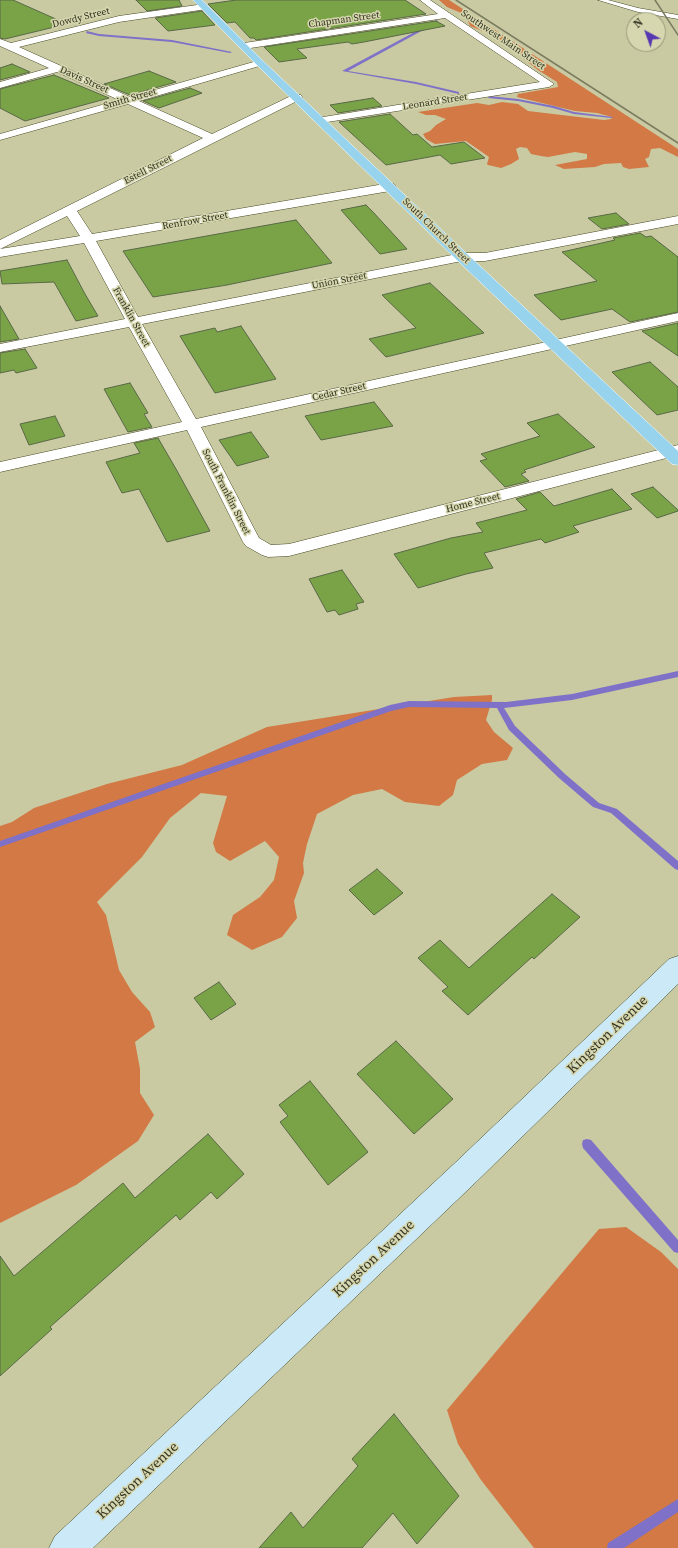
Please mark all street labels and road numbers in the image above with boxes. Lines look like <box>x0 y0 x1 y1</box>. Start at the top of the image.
street label: Dowdy Street <box>51 5 111 31</box>
street label: Southwest Main Street <box>459 7 547 73</box>
street label: Chapman Street <box>308 9 380 31</box>
street label: Davis Street <box>58 64 110 96</box>
street label: Smith Street <box>102 86 158 112</box>
street label: Leonard Street <box>402 91 468 113</box>
street label: Estell Street <box>122 153 174 187</box>
street label: South Church Street <box>400 196 472 266</box>
street label: Renfrow Street <box>161 209 229 233</box>
street label: Union Street <box>310 270 368 292</box>
street label: Franklin Street <box>110 285 152 349</box>
street label: Cedar Street <box>311 380 367 404</box>
street label: South Franklin Street <box>199 447 253 537</box>
street label: Home Street <box>445 490 501 516</box>
street label: Kingston Avenue <box>564 992 652 1078</box>
street label: Kingston Avenue <box>330 1217 418 1301</box>
street label: Kingston Avenue <box>94 1439 182 1523</box>

